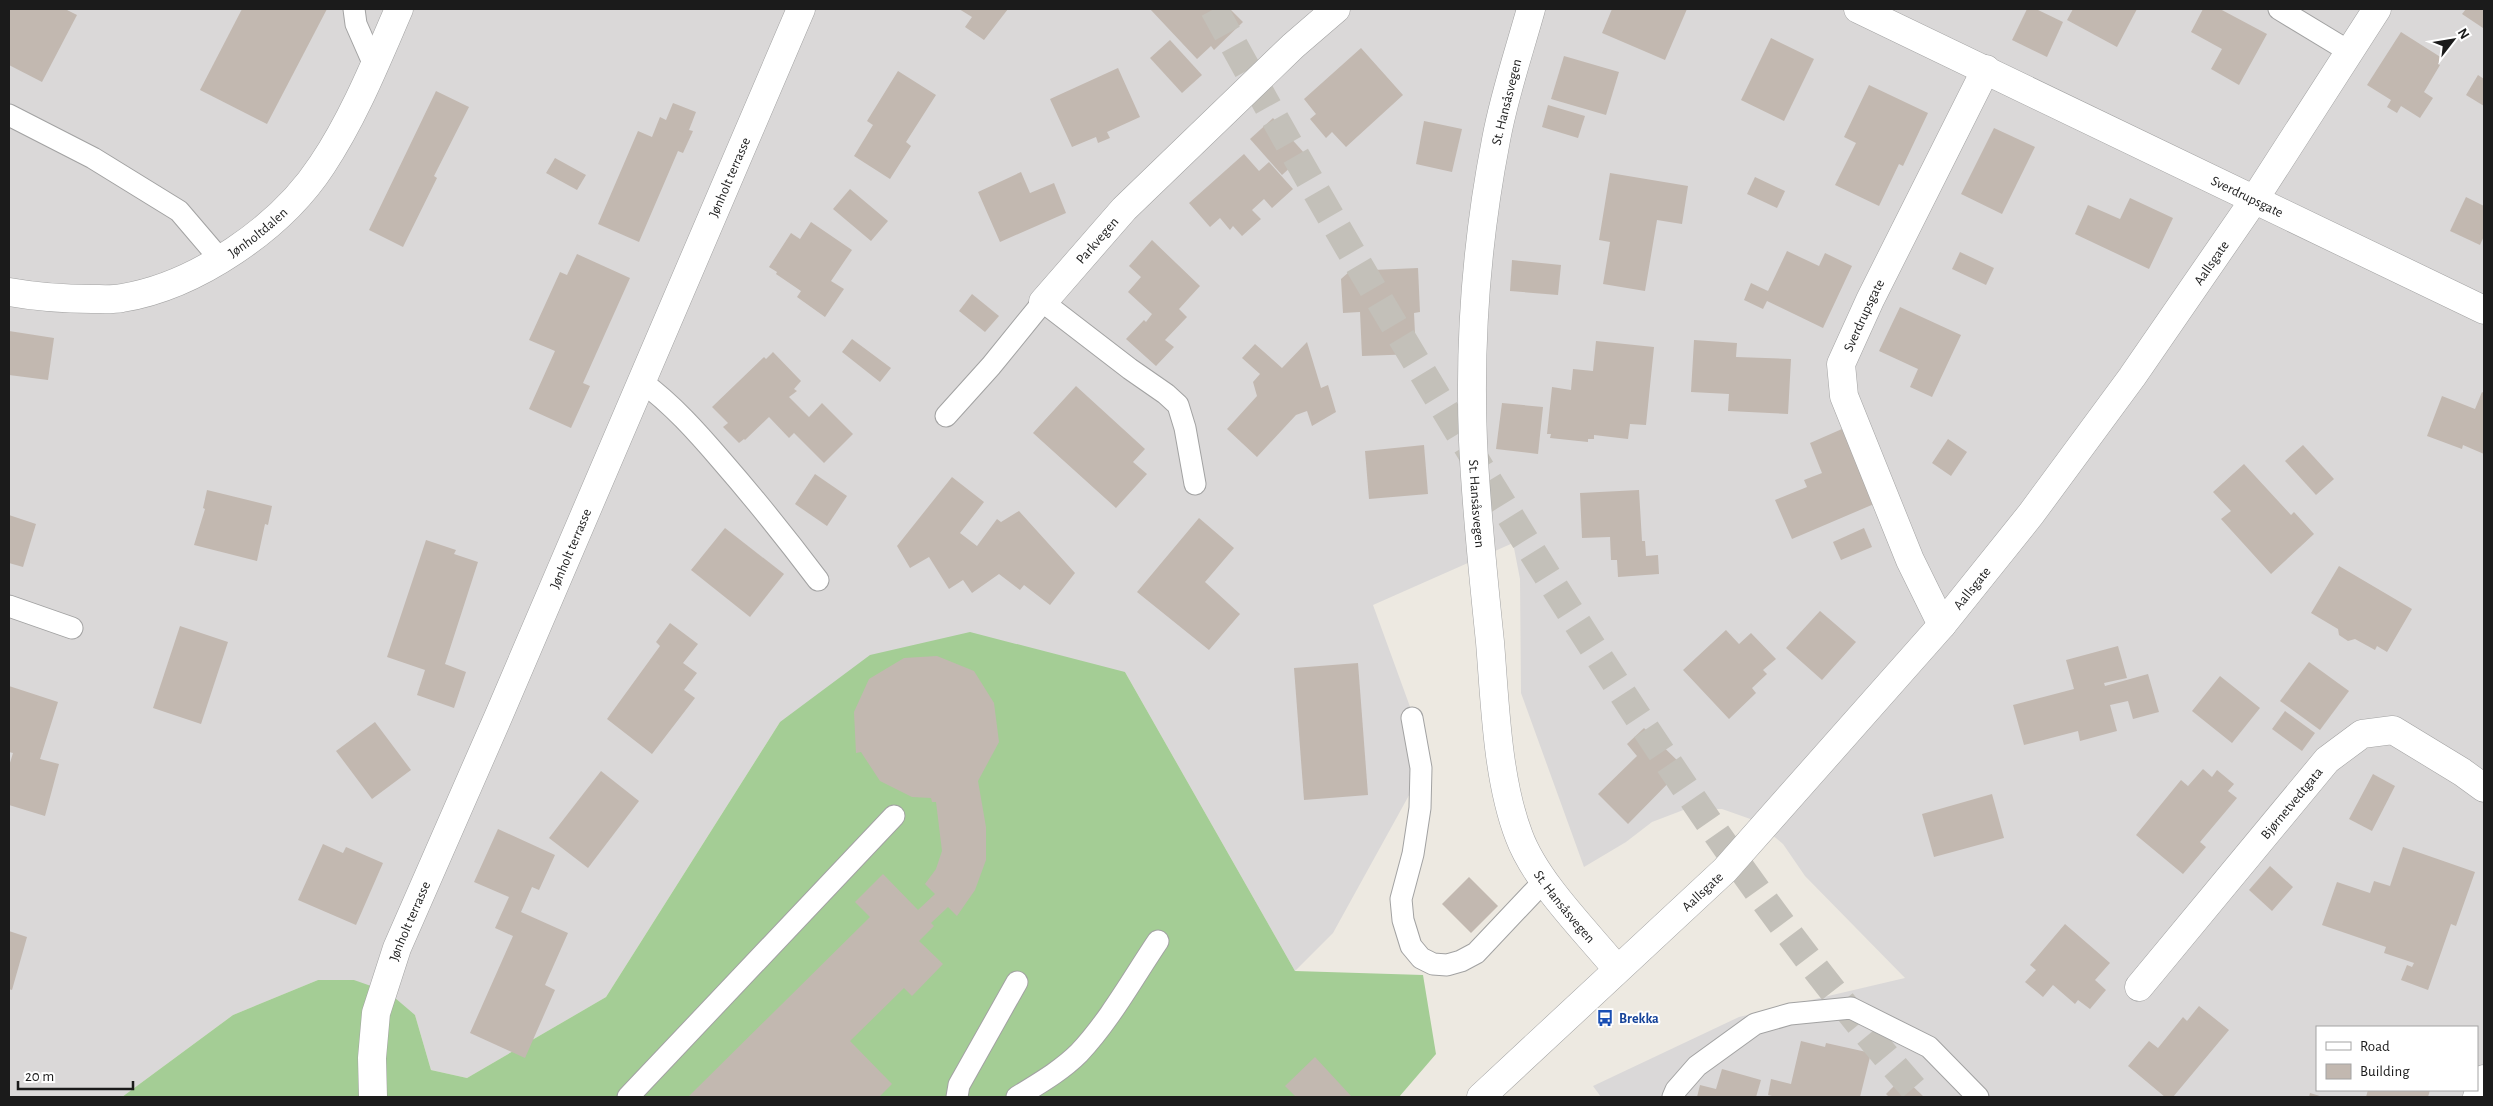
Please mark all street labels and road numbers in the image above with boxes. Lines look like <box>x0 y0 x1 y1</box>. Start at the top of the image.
street label: St. Hansåsvegen <box>1489 58 1524 147</box>
street label: Jønholt terrasse <box>707 135 753 219</box>
street label: Sverdrupsgate <box>2209 174 2285 220</box>
street label: Jønholtdalen <box>226 205 290 260</box>
street label: Parkvegen <box>1074 215 1122 267</box>
street label: Aallsgate <box>2192 238 2232 288</box>
street label: Sverdrupsgate <box>1842 277 1887 354</box>
street label: St. Hansåsvegen <box>1466 459 1487 549</box>
street label: Jønholt terrasse <box>548 507 594 591</box>
street label: Aallsgate <box>1951 565 1994 613</box>
street label: Bjørnetvedtgata <box>2259 765 2326 842</box>
street label: St. Hansåsvegen <box>1531 868 1597 946</box>
street label: Aallsgate <box>1680 870 1726 914</box>
street label: Jønholt terrasse <box>387 879 433 963</box>

